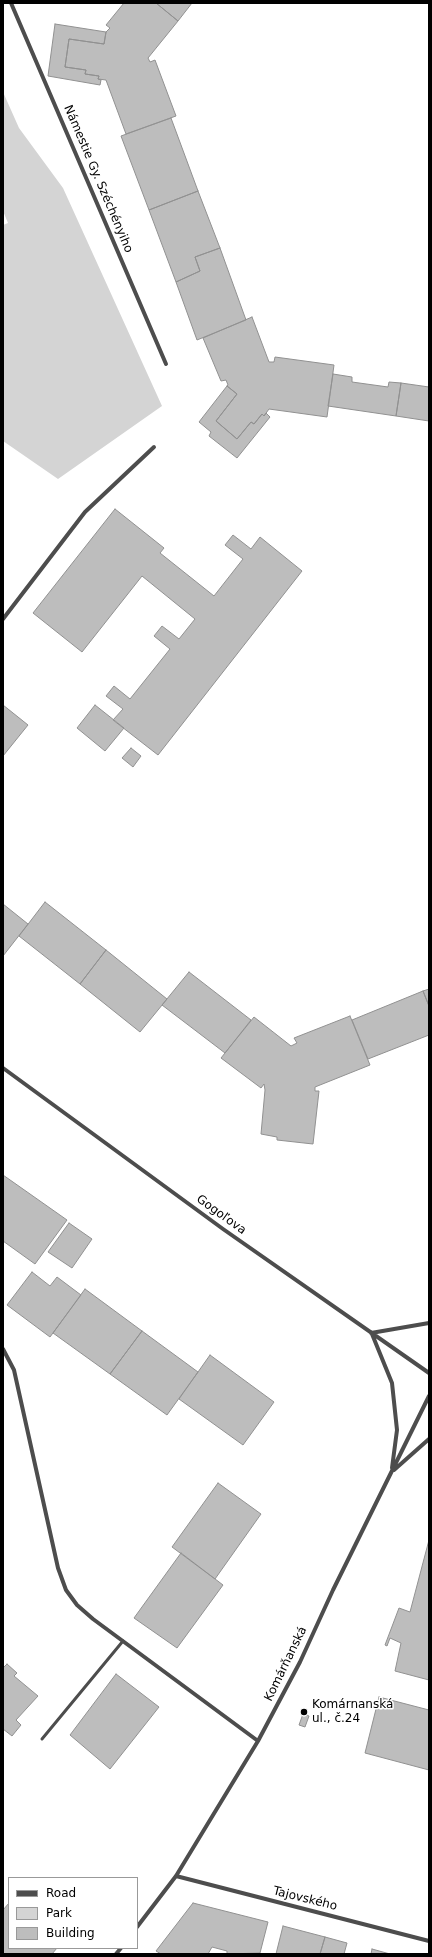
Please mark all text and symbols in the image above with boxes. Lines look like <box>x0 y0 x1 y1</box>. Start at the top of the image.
street label: Námestie Gy. Széchényiho <box>60 103 136 255</box>
street label: Gogoľova <box>193 1192 249 1238</box>
street label: Komárňanská <box>262 1624 310 1704</box>
place label: Komárnanská ul., č.24 <box>312 1698 393 1726</box>
marker: Komárnanská ul., č.24 <box>299 1707 309 1717</box>
legend <box>8 1877 138 1949</box>
street label: Tajovského <box>271 1884 339 1914</box>
text: Road <box>46 1886 76 1900</box>
text: Park <box>46 1906 72 1920</box>
text: Building <box>46 1926 95 1940</box>

